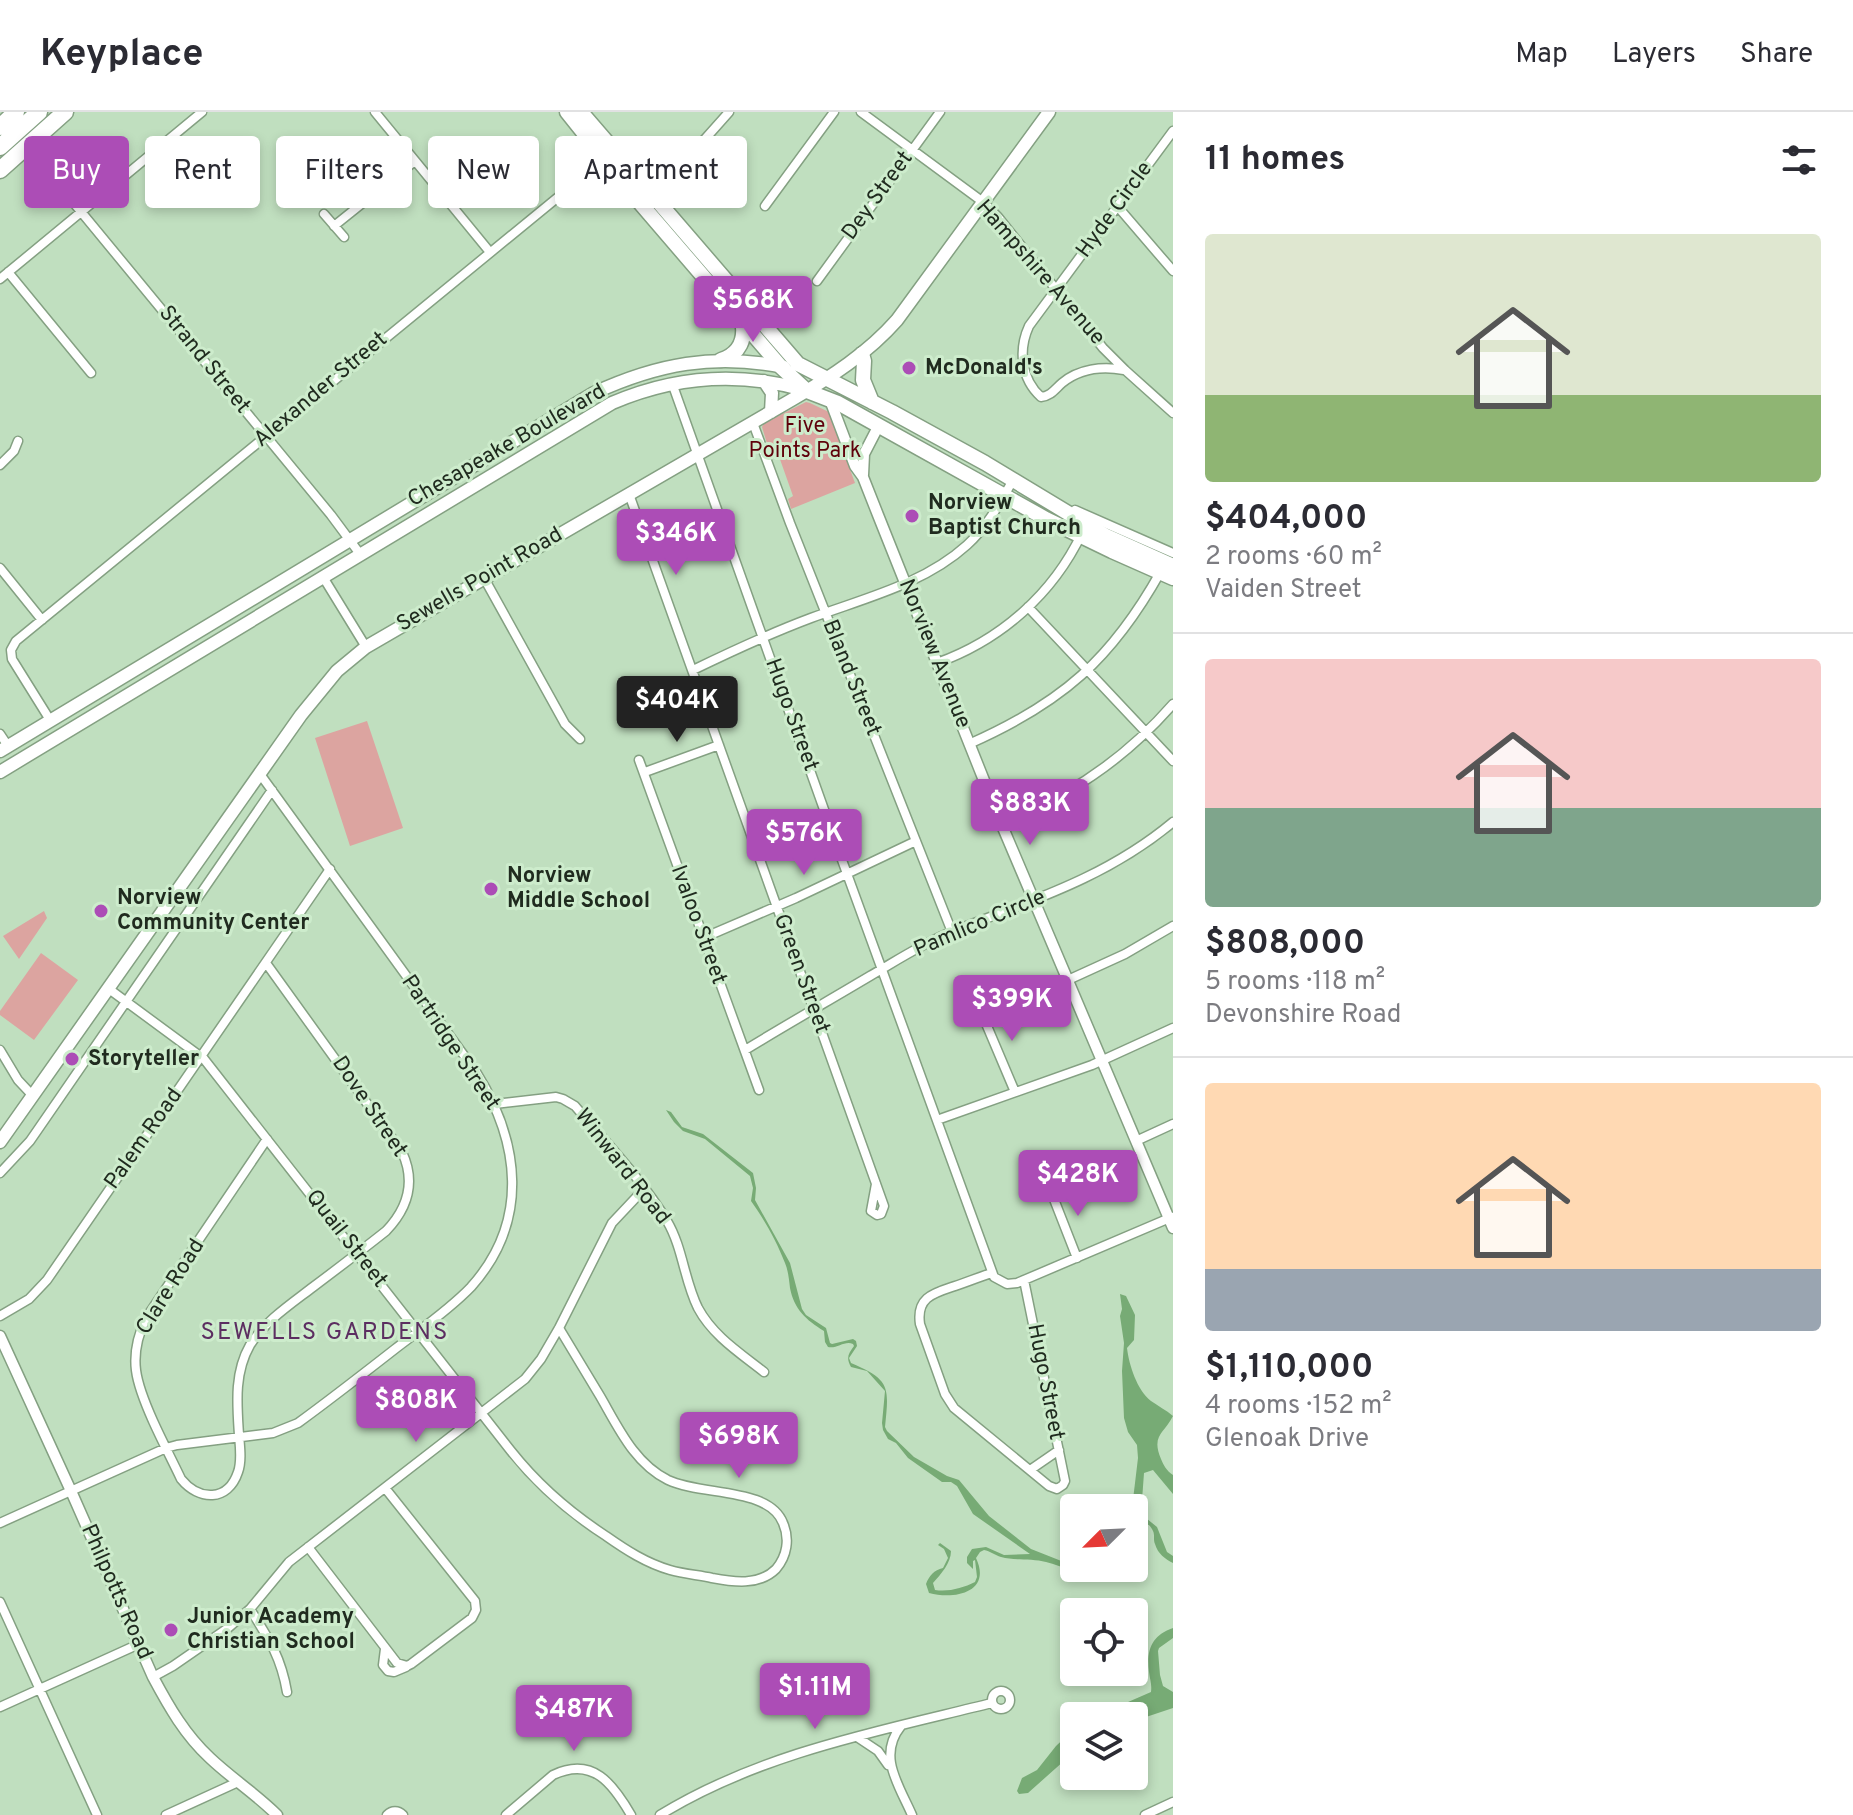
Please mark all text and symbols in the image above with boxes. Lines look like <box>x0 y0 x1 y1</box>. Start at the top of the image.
text: Keyplace <box>40 31 204 80</box>
text: Map <box>1515 37 1568 73</box>
text: Layers <box>1612 37 1696 73</box>
text: Share <box>1740 37 1813 73</box>
chip: Buy <box>24 136 129 208</box>
chip: Rent <box>145 136 260 208</box>
chip: Filters <box>276 136 412 208</box>
chip: New <box>428 136 539 208</box>
chip: Apartment <box>555 136 747 208</box>
icon: filters <box>1777 138 1821 182</box>
text: 11 homes <box>1205 139 1345 182</box>
street label: Dey Street <box>837 146 919 246</box>
street label: Hyde Circle <box>1071 156 1159 264</box>
street label: Hampshire Avenue <box>970 195 1110 351</box>
pin: $568K <box>697 276 809 344</box>
text: $568K <box>712 285 794 318</box>
icon: home <box>1441 286 1585 430</box>
street label: Strand Street <box>152 301 256 419</box>
street label: Alexander Street <box>249 326 393 454</box>
place label: McDonald's <box>925 355 1043 382</box>
marker: McDonald's <box>900 359 918 377</box>
street label: Chesapeake Boulevard <box>403 378 611 514</box>
park label: Five Points Park <box>749 413 861 465</box>
place label: Norview Baptist Church <box>928 490 1081 542</box>
text: $404,000 <box>1205 498 1367 541</box>
marker: Norview Baptist Church <box>903 507 921 525</box>
pin: $346K <box>620 509 732 577</box>
text: $346K <box>635 518 717 551</box>
street label: Sewells Point Road <box>392 522 568 638</box>
text: 2 rooms · 60 m² <box>1205 541 1382 574</box>
text: Vaiden Street <box>1205 574 1362 607</box>
street label: Norview Avenue <box>892 575 976 733</box>
street label: Bland Street <box>815 616 887 740</box>
street label: Hugo Street <box>758 655 824 775</box>
pin: $404K <box>621 676 733 744</box>
text: $404K <box>635 685 719 718</box>
icon: home <box>1441 711 1585 855</box>
pin: $883K <box>974 779 1086 847</box>
text: $883K <box>989 788 1071 821</box>
pin: $576K <box>748 809 860 877</box>
text: $576K <box>765 818 843 851</box>
street label: Ivaloo Street <box>664 862 732 988</box>
place label: Norview Middle School <box>507 863 650 915</box>
marker: Norview Middle School <box>482 880 500 898</box>
street label: Pamlico Circle <box>910 884 1050 964</box>
place label: Norview Community Center <box>117 885 309 937</box>
marker: Norview Community Center <box>92 902 110 920</box>
street label: Green Street <box>767 910 835 1038</box>
text: $808,000 <box>1205 923 1365 966</box>
text: 5 rooms · 118 m² <box>1205 966 1385 999</box>
street label: Partridge Street <box>395 970 505 1116</box>
pin: $399K <box>956 975 1068 1043</box>
text: $399K <box>971 984 1053 1017</box>
text: Devonshire Road <box>1205 999 1401 1032</box>
place label: Storyteller <box>88 1046 199 1073</box>
marker: Storyteller <box>63 1050 81 1068</box>
street label: Dove Street <box>325 1051 413 1163</box>
street label: Palem Road <box>99 1083 189 1195</box>
street label: Winward Road <box>568 1103 676 1231</box>
icon: home <box>1441 1135 1585 1279</box>
pin: $428K <box>1022 1150 1134 1218</box>
text: $428K <box>1037 1159 1119 1192</box>
street label: Quail Street <box>299 1184 393 1294</box>
street label: Clare Road <box>131 1234 211 1340</box>
district label: SEWELLS GARDENS <box>201 1318 449 1348</box>
street label: Hugo Street <box>1020 1322 1070 1442</box>
text: $1,110,000 <box>1205 1347 1373 1390</box>
pin: $808K <box>360 1376 472 1444</box>
text: $808K <box>374 1385 458 1418</box>
text: 4 rooms · 152 m² <box>1205 1390 1392 1423</box>
pin: $698K <box>683 1412 795 1480</box>
text: $698K <box>698 1421 780 1454</box>
text: Glenoak Drive <box>1205 1423 1369 1456</box>
north arrow <box>1060 1494 1148 1582</box>
map controls <box>1060 1494 1148 1790</box>
street label: Philpotts Road <box>74 1520 158 1664</box>
button: locate <box>1060 1598 1148 1686</box>
place label: Junior Academy Christian School <box>187 1604 355 1656</box>
marker: Junior Academy Christian School <box>162 1621 180 1639</box>
pin: $1.11M <box>750 1663 880 1731</box>
text: $1.11M <box>778 1672 852 1705</box>
pin: $487K <box>518 1685 630 1753</box>
text: $487K <box>534 1694 614 1727</box>
button: layers <box>1060 1702 1148 1790</box>

